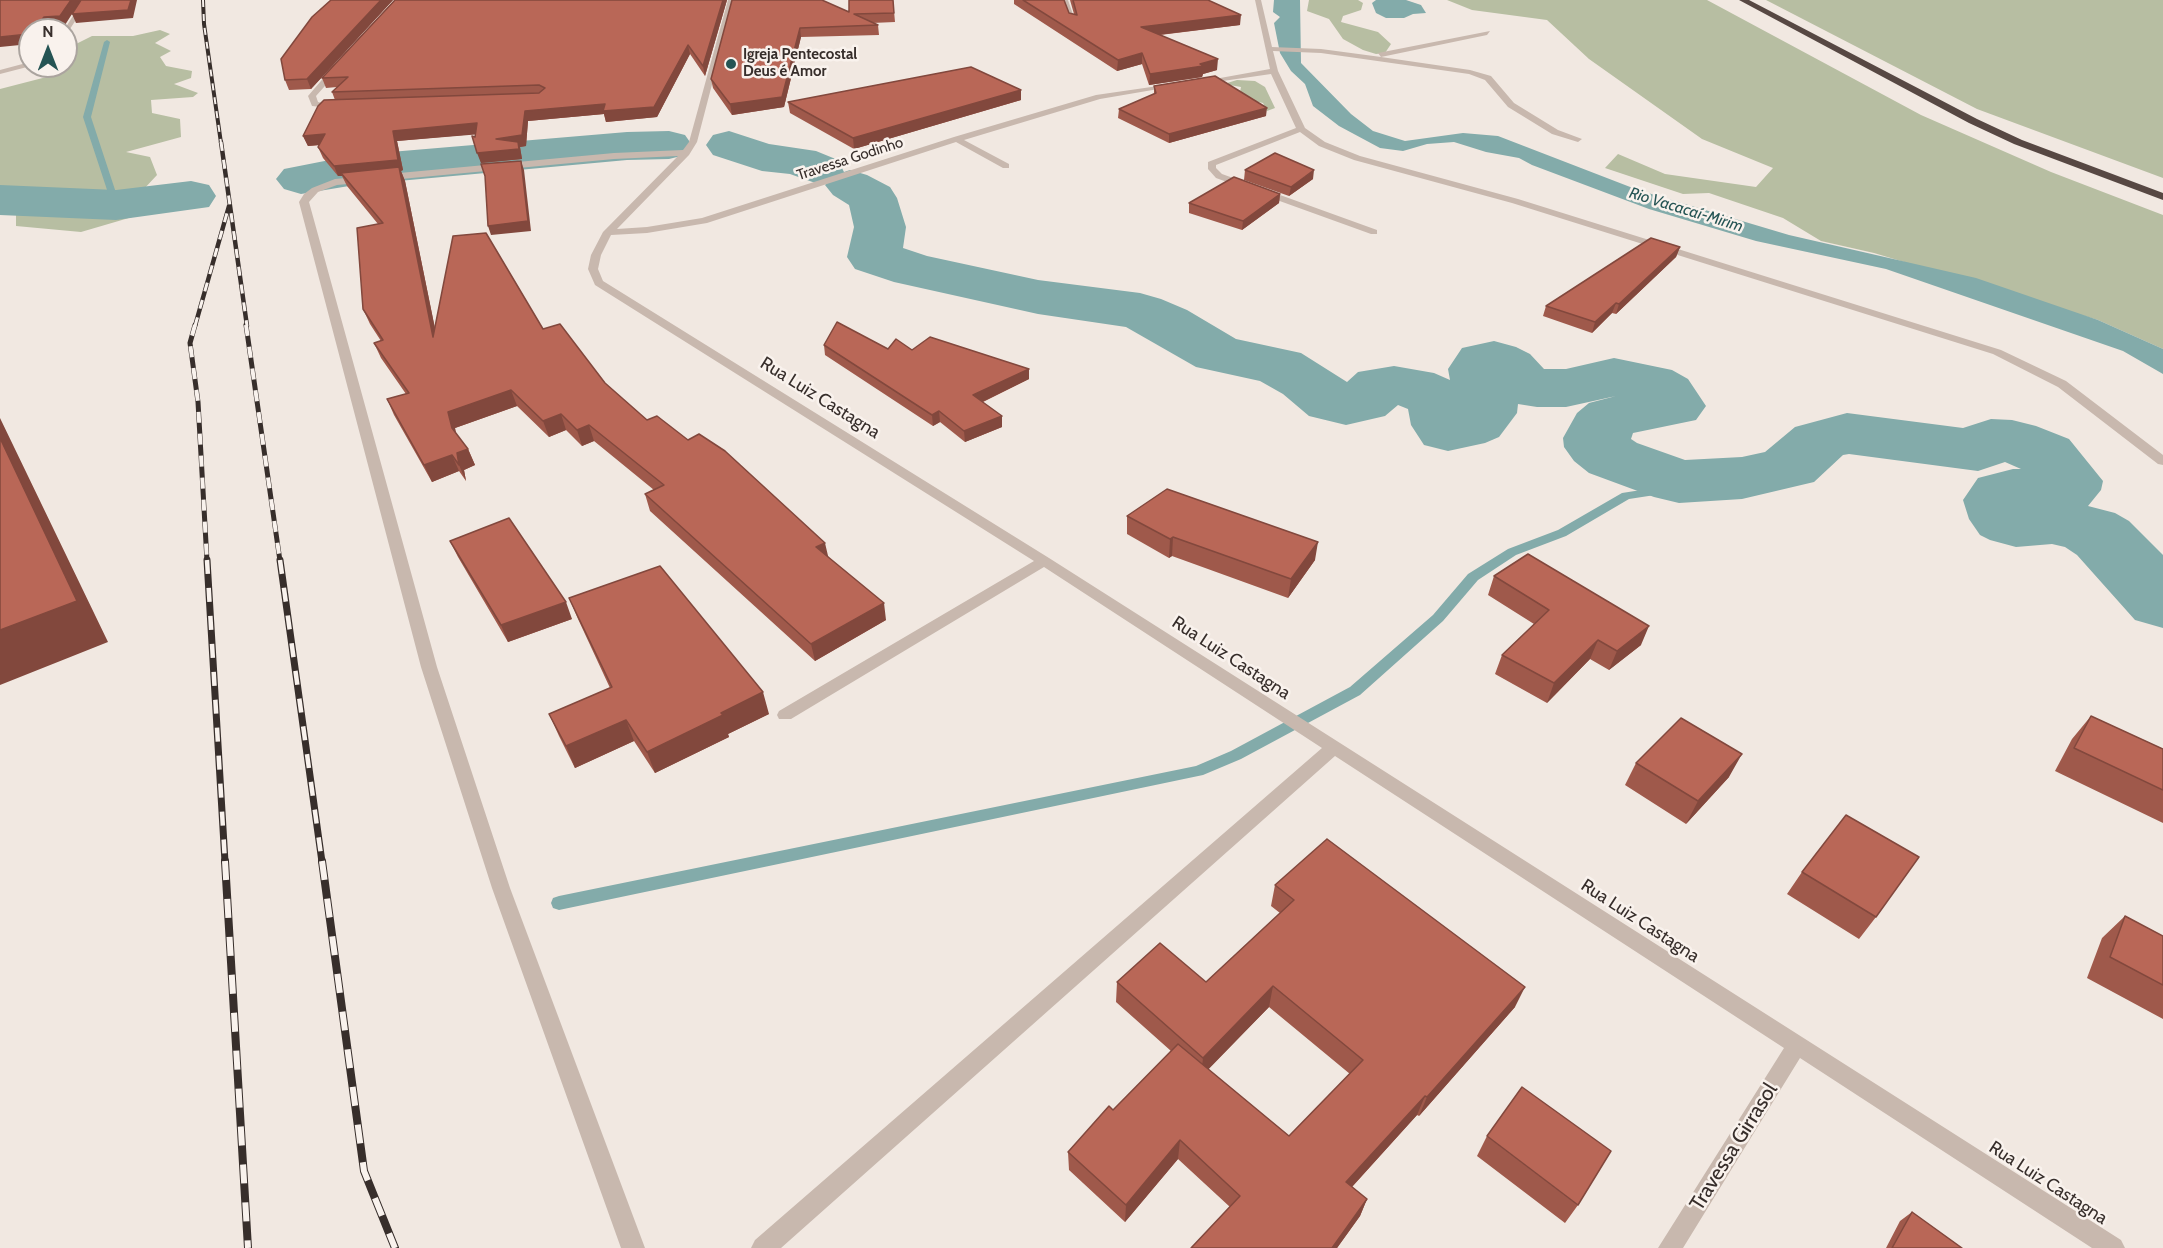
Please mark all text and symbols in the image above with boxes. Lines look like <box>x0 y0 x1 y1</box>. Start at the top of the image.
north arrow <box>18 18 78 78</box>
text: N <box>42 22 54 41</box>
place label: Igreja Pentecostal Deus é Amor <box>743 46 857 81</box>
marker: Igreja Pentecostal Deus é Amor <box>724 57 738 71</box>
street label: Travessa Godinho <box>795 133 905 185</box>
water label: Rio Vacacaí-Mirim <box>1627 184 1745 236</box>
street label: Rua Luiz Castagna <box>756 353 884 443</box>
street label: Rua Luiz Castagna <box>1168 612 1294 704</box>
street label: Rua Luiz Castagna <box>1577 875 1703 967</box>
street label: Travessa Girrasol <box>1685 1079 1783 1215</box>
street label: Rua Luiz Castagna <box>1985 1137 2111 1229</box>

